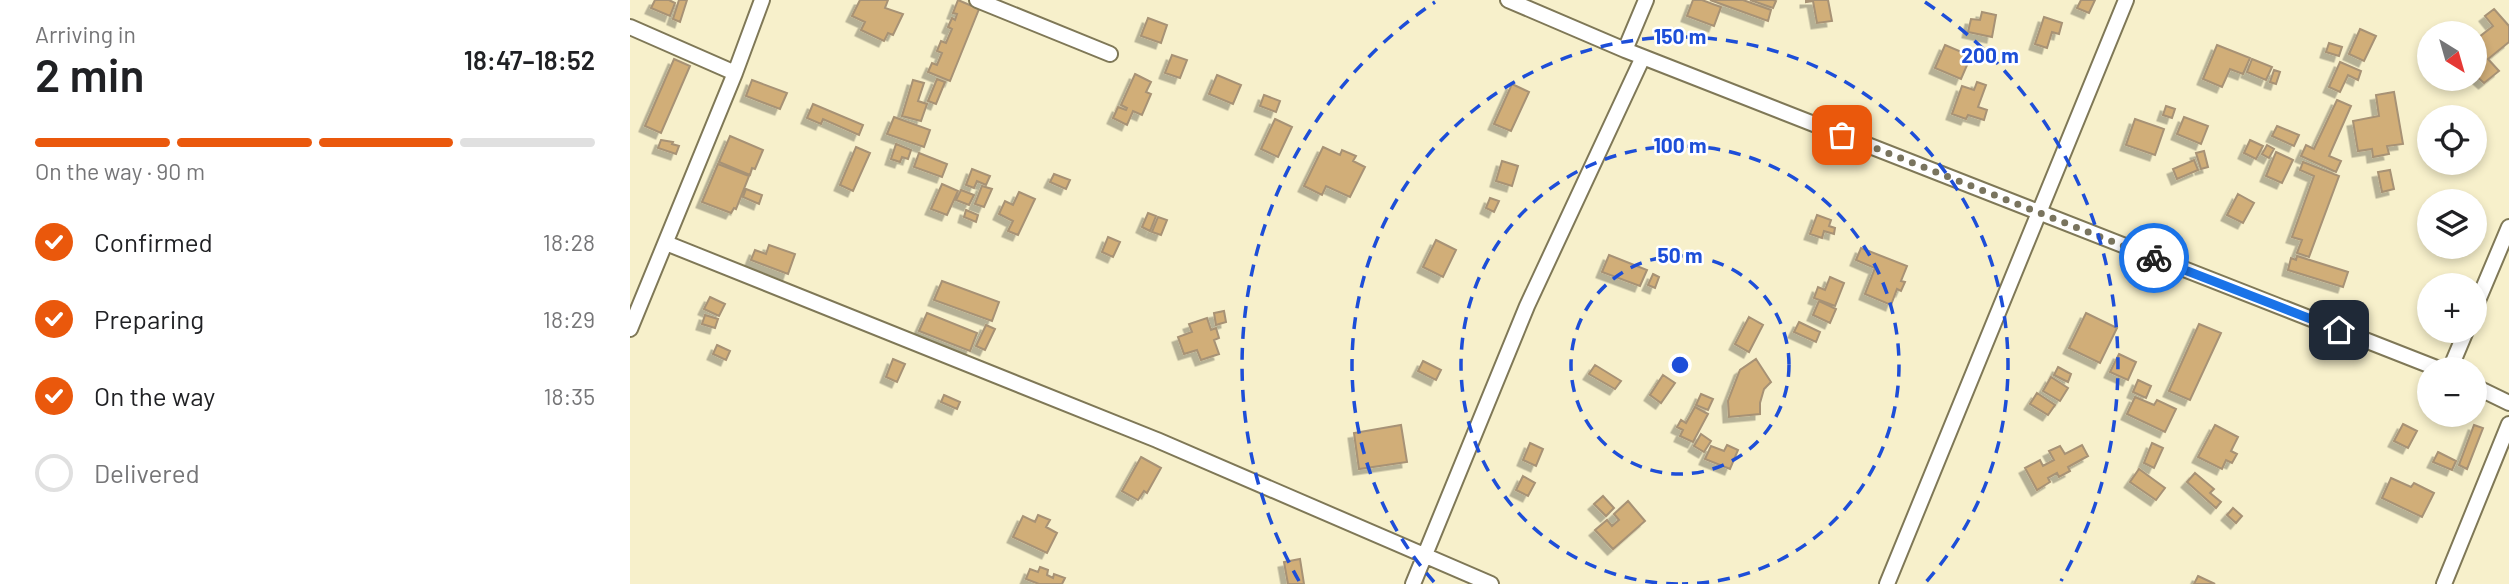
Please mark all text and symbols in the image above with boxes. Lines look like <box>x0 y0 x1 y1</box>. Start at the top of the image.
text: Arriving in <box>35 20 136 48</box>
north arrow <box>2417 21 2487 91</box>
map controls <box>2417 21 2487 427</box>
text: 150 m <box>1654 23 1706 48</box>
text: 200 m <box>1961 42 2019 67</box>
text: 18:47–18:52 <box>464 44 595 75</box>
text: 2 min <box>35 46 144 101</box>
pin <box>1812 105 1872 165</box>
button: locate <box>2417 105 2487 175</box>
icon: bag <box>1823 116 1861 154</box>
text: 100 m <box>1653 132 1707 157</box>
text: On the way · 90 m <box>35 157 205 185</box>
button: layers <box>2417 189 2487 259</box>
icon: check <box>35 223 73 261</box>
courier <box>2119 223 2189 293</box>
text: Confirmed <box>94 226 213 257</box>
text: 18:28 <box>543 228 595 256</box>
icon: bike <box>2135 239 2173 277</box>
text: 50 m <box>1657 242 1703 267</box>
button: + <box>2417 273 2487 343</box>
icon: check <box>35 300 73 338</box>
pin <box>2309 300 2369 360</box>
text: Preparing <box>94 303 204 334</box>
text: 18:29 <box>543 305 595 333</box>
icon: home <box>2320 311 2358 349</box>
centre of rings <box>1668 353 1692 377</box>
button: − <box>2417 357 2487 427</box>
icon: check <box>35 377 73 415</box>
text: On the way <box>94 380 215 411</box>
text: 18:35 <box>544 382 595 410</box>
text: Delivered <box>94 457 200 488</box>

